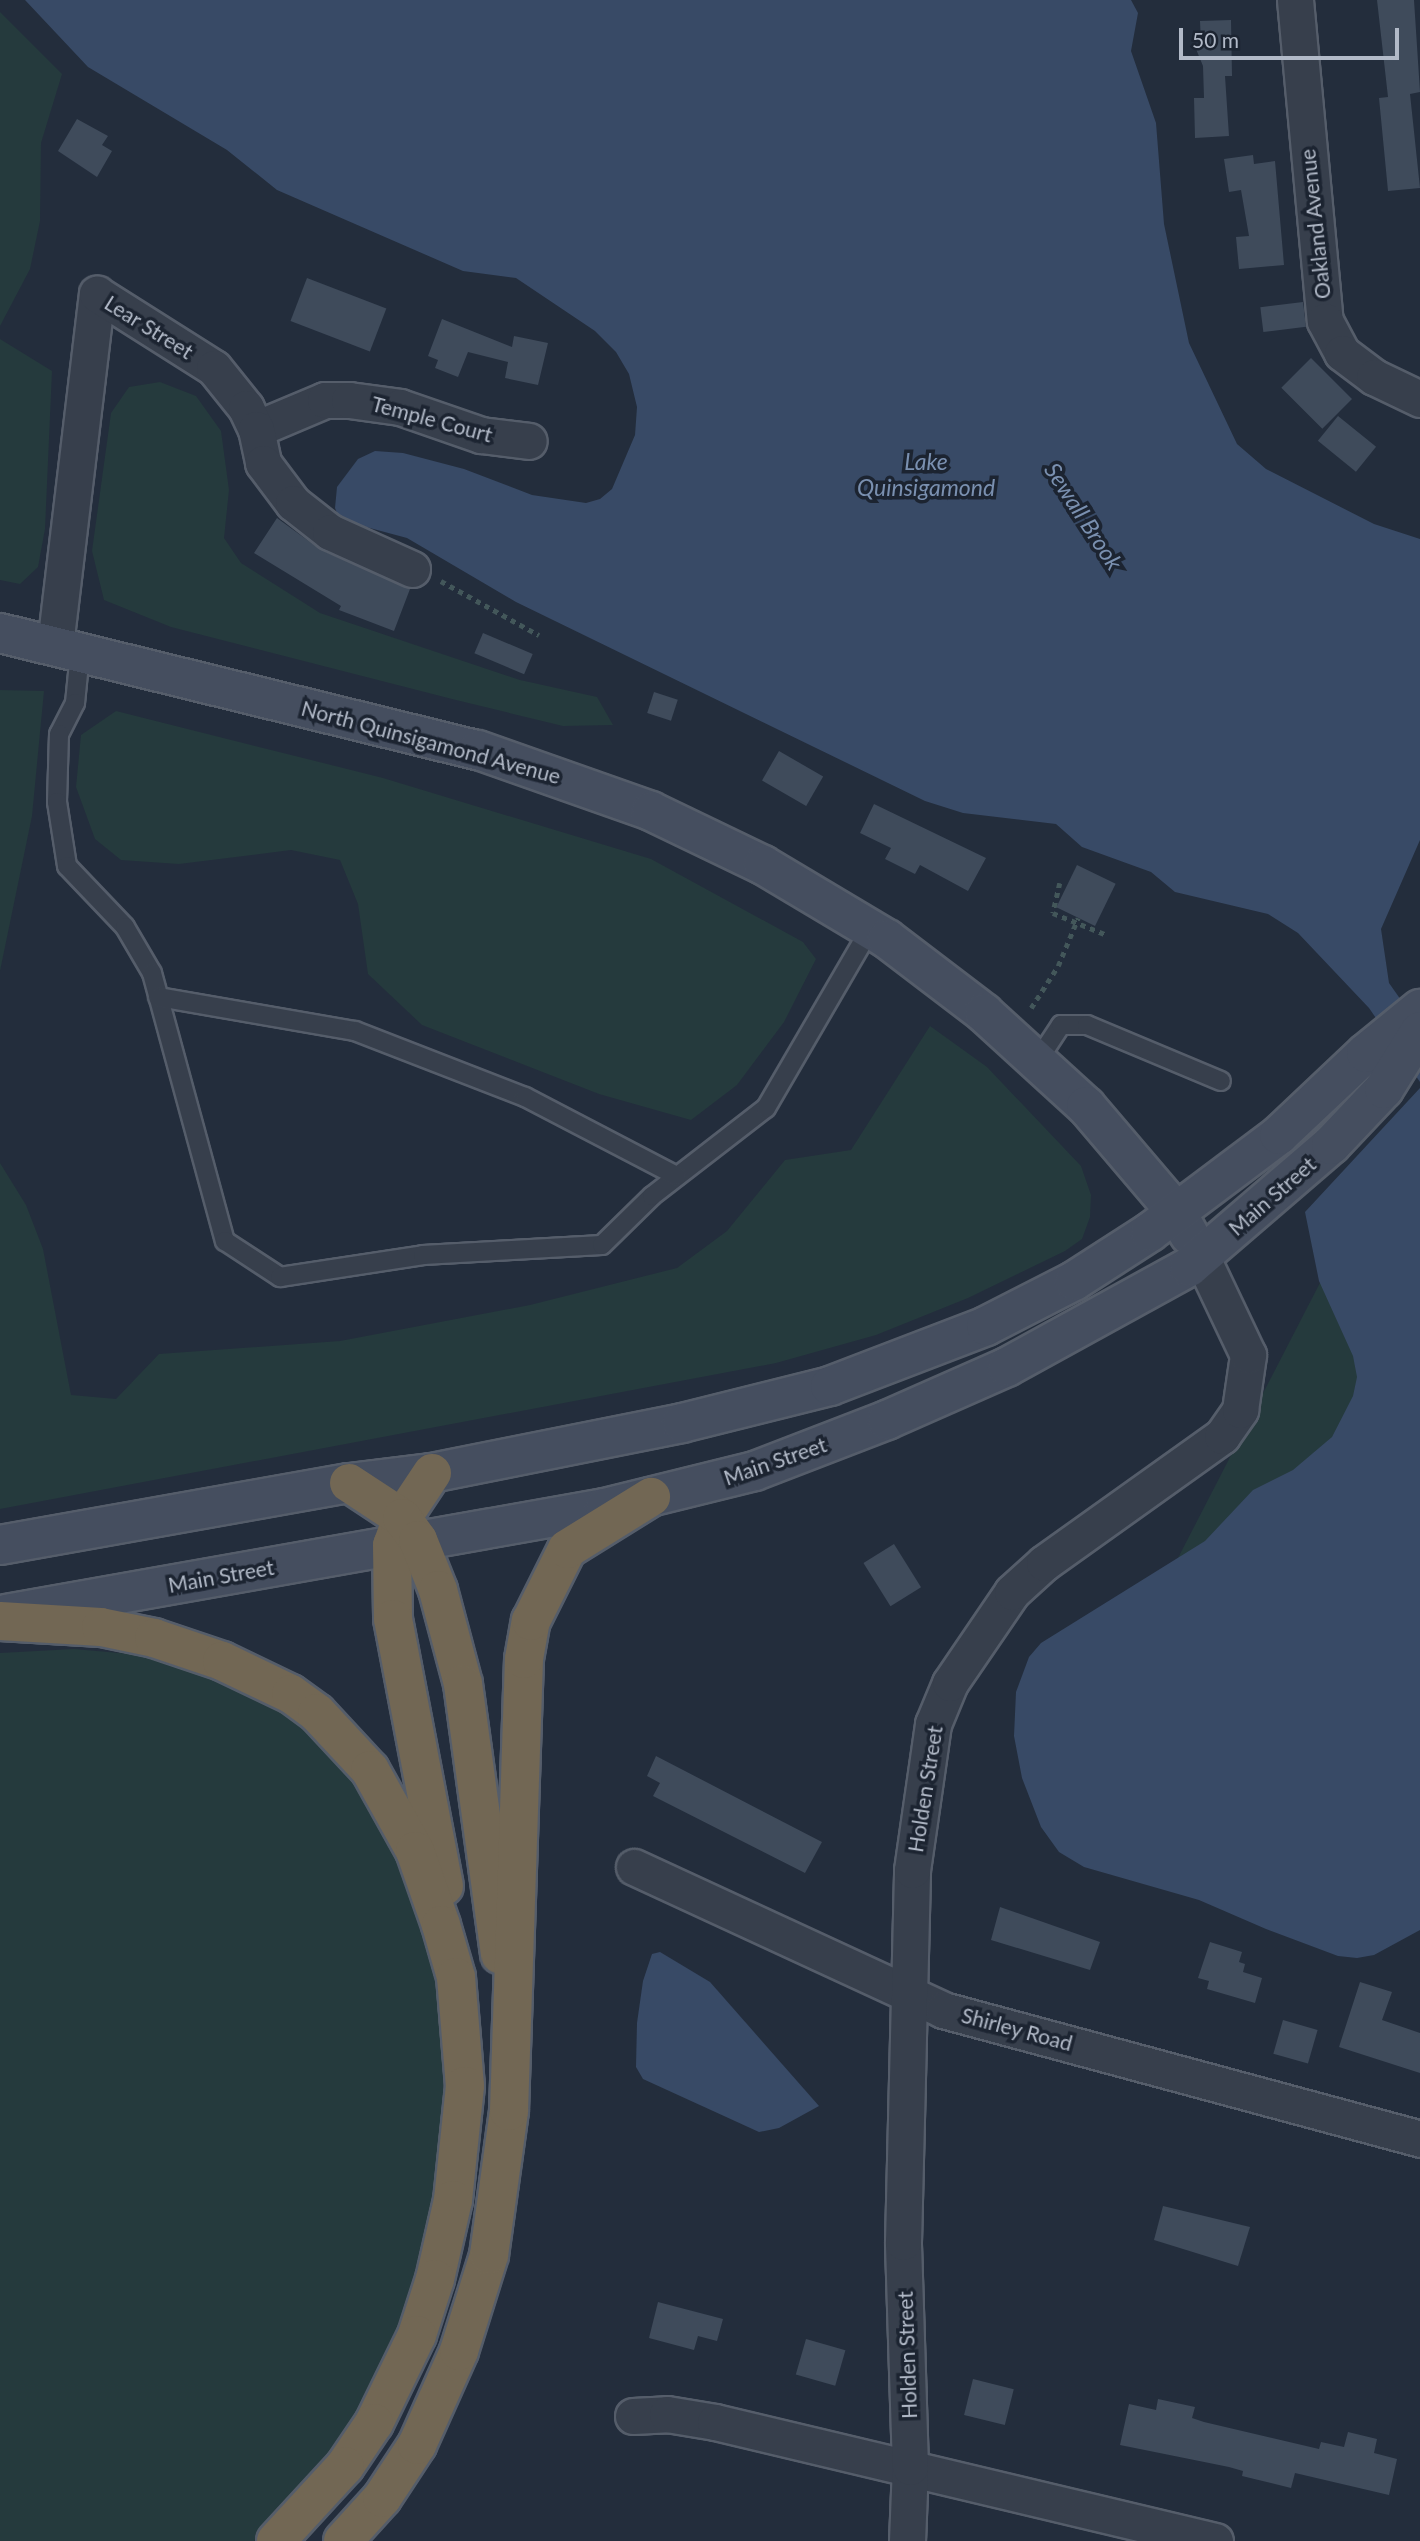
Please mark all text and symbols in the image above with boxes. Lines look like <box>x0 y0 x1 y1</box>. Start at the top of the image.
scale bar <box>1182 14 1402 58</box>
text: 50 m <box>1192 27 1239 52</box>
street label: Oakland Avenue <box>1295 147 1335 301</box>
street label: Lear Street <box>100 290 198 364</box>
street label: Temple Court <box>369 391 495 447</box>
water label: Lake Quinsigamond <box>857 447 995 501</box>
water label: Sewall Brook <box>1039 457 1129 575</box>
street label: North Quinsigamond Avenue <box>298 695 564 789</box>
street label: Main Street <box>1223 1151 1321 1241</box>
street label: Main Street <box>720 1432 830 1490</box>
street label: Main Street <box>166 1554 276 1598</box>
street label: Holden Street <box>903 1724 947 1854</box>
street label: Shirley Road <box>959 2002 1075 2056</box>
street label: Holden Street <box>892 2291 922 2419</box>

